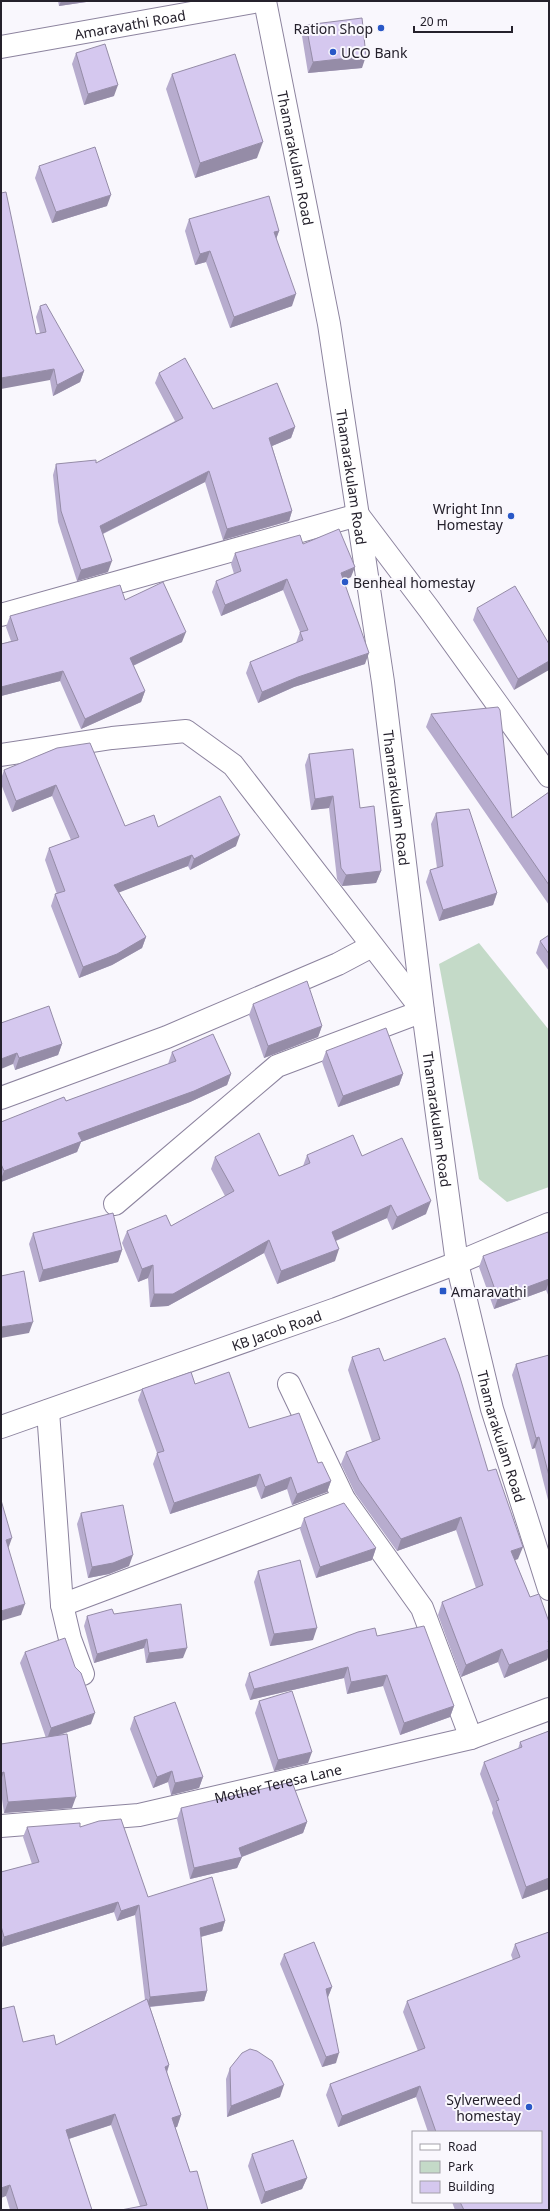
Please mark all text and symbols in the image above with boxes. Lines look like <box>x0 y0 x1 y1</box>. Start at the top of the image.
street label: Amaravathi Road <box>73 5 187 43</box>
scale bar <box>414 8 512 34</box>
text: 20 m <box>420 13 448 30</box>
place label: Ration Shop <box>294 19 373 38</box>
marker: Ration Shop <box>376 23 386 33</box>
place label: UCO Bank <box>341 43 408 62</box>
marker: UCO Bank <box>328 47 338 57</box>
street label: Thamarakulam Road <box>273 89 319 227</box>
street label: Thamarakulam Road <box>332 408 372 546</box>
place label: Wright Inn Homestay <box>433 499 504 534</box>
marker: Wright Inn Homestay <box>506 511 516 521</box>
place label: Benheal homestay <box>353 573 476 592</box>
marker: Benheal homestay <box>340 577 350 587</box>
street label: Thamarakulam Road <box>379 729 415 867</box>
street label: Thamarakulam Road <box>419 1050 456 1188</box>
place label: Amaravathi <box>451 1282 527 1301</box>
marker: Amaravathi <box>438 1286 448 1296</box>
street label: KB Jacob Road <box>229 1305 324 1355</box>
street label: Thamarakulam Road <box>474 1368 530 1505</box>
street label: Mother Teresa Lane <box>212 1759 344 1807</box>
place label: Sylverweed homestay <box>446 2090 522 2125</box>
marker: Sylverweed homestay <box>524 2102 534 2112</box>
legend <box>412 2131 542 2203</box>
text: Road <box>448 2138 477 2155</box>
text: Park <box>448 2158 474 2175</box>
text: Building <box>448 2178 495 2195</box>

